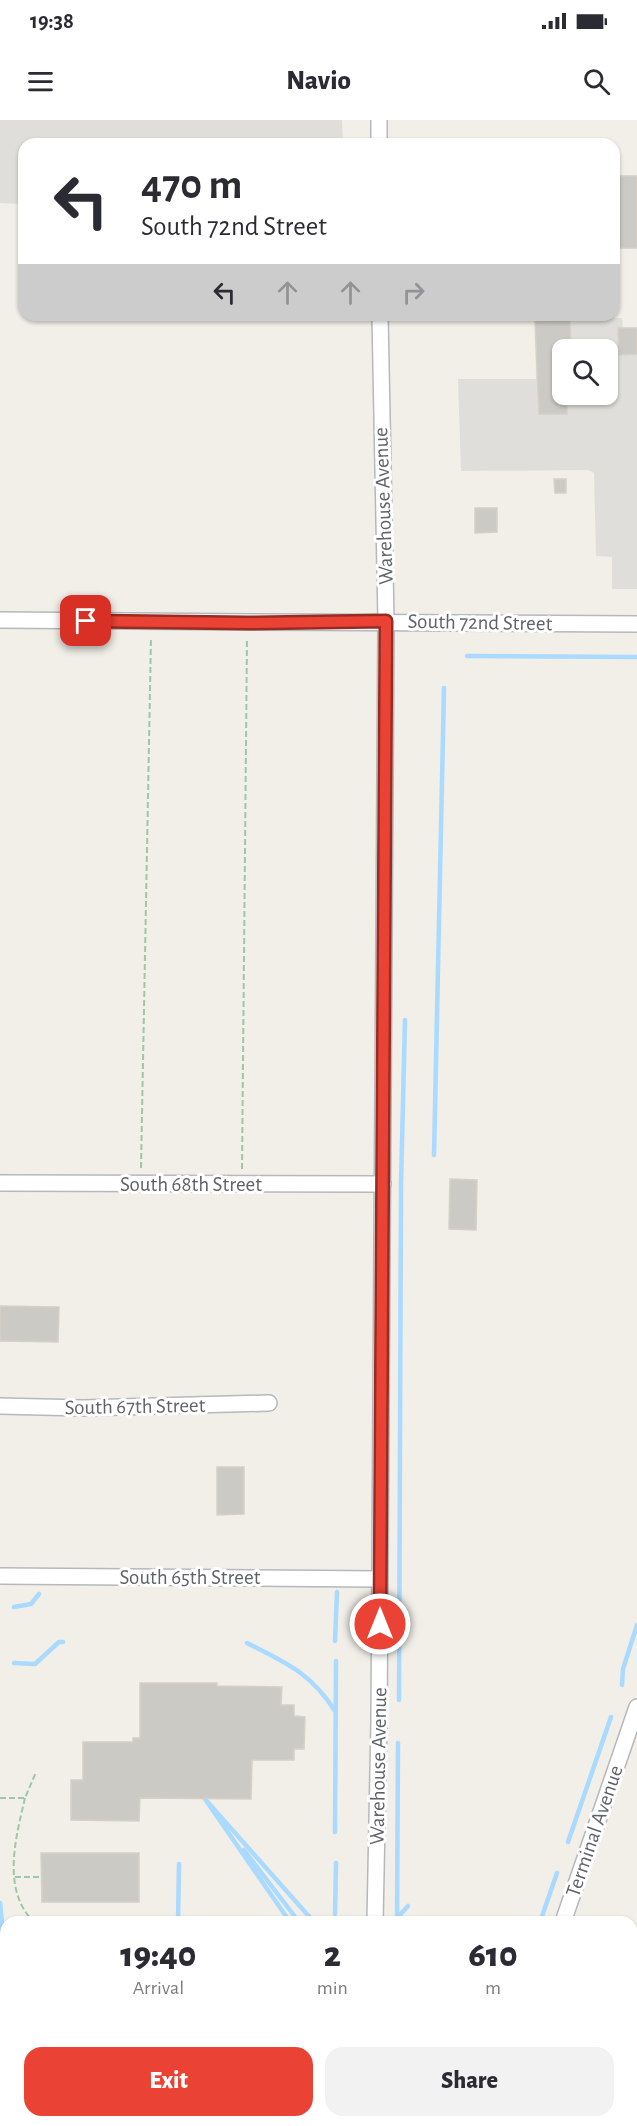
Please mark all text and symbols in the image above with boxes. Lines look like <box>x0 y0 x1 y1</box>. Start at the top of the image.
text: 19:38 <box>30 10 74 32</box>
icon: menu <box>24 65 57 98</box>
icon: search <box>580 65 613 98</box>
text: Navio <box>286 67 351 94</box>
icon: left <box>42 162 120 240</box>
text: 470 m <box>141 164 242 206</box>
text: South 72nd Street <box>141 213 327 240</box>
icon: left <box>208 276 241 309</box>
icon: ahead <box>271 276 304 309</box>
icon: ahead <box>334 276 367 309</box>
icon: right <box>397 276 430 309</box>
map controls <box>552 339 618 405</box>
button: search <box>552 339 618 405</box>
street label: Warehouse Avenue <box>370 427 397 585</box>
pin <box>60 595 111 646</box>
icon: arrive <box>69 604 102 637</box>
street label: South 72nd Street <box>408 611 553 634</box>
street label: South 68th Street <box>120 1174 262 1195</box>
street label: South 67th Street <box>64 1395 206 1418</box>
street label: South 65th Street <box>120 1567 261 1588</box>
position arrow <box>348 1592 412 1656</box>
street label: Warehouse Avenue <box>367 1687 390 1845</box>
street label: Terminal Avenue <box>562 1763 627 1900</box>
text: 19:40 <box>120 1937 196 1973</box>
text: 2 <box>324 1937 341 1973</box>
text: 610 <box>468 1937 518 1973</box>
text: Arrival <box>133 1978 184 1998</box>
text: min <box>317 1978 348 1998</box>
text: m <box>485 1978 501 1998</box>
button: Exit <box>24 2047 313 2116</box>
button: Share <box>325 2047 614 2116</box>

